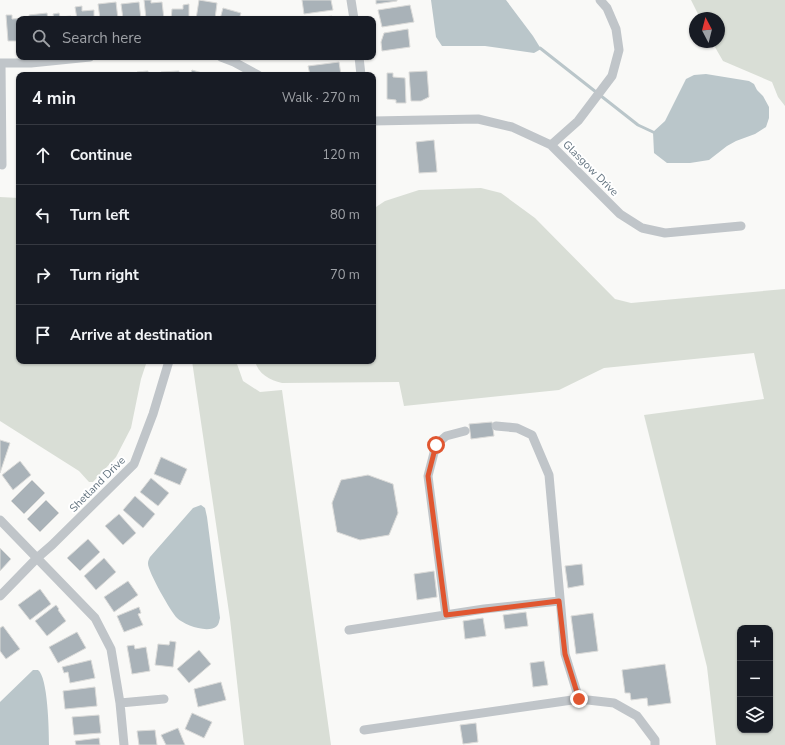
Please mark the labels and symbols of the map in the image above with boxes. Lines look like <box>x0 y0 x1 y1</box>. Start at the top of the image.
north arrow <box>689 12 725 48</box>
street label: Glasgow Drive <box>560 137 622 200</box>
route start <box>427 436 445 454</box>
street label: Shetland Drive <box>66 453 129 516</box>
route end <box>570 690 588 708</box>

